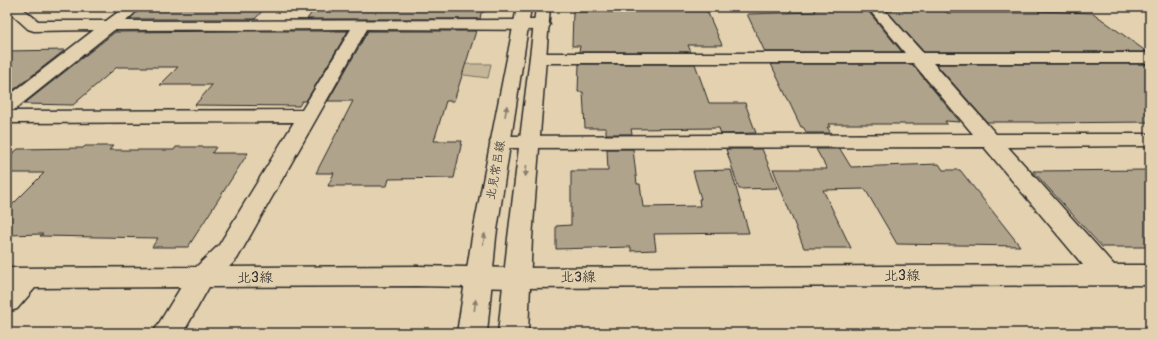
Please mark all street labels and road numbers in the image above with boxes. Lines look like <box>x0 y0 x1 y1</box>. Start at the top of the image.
street label: 北見常呂線 <box>483 139 509 201</box>
street label: 北3線 <box>884 267 920 284</box>
street label: 北3線 <box>560 268 596 286</box>
street label: 北3線 <box>237 269 273 286</box>

